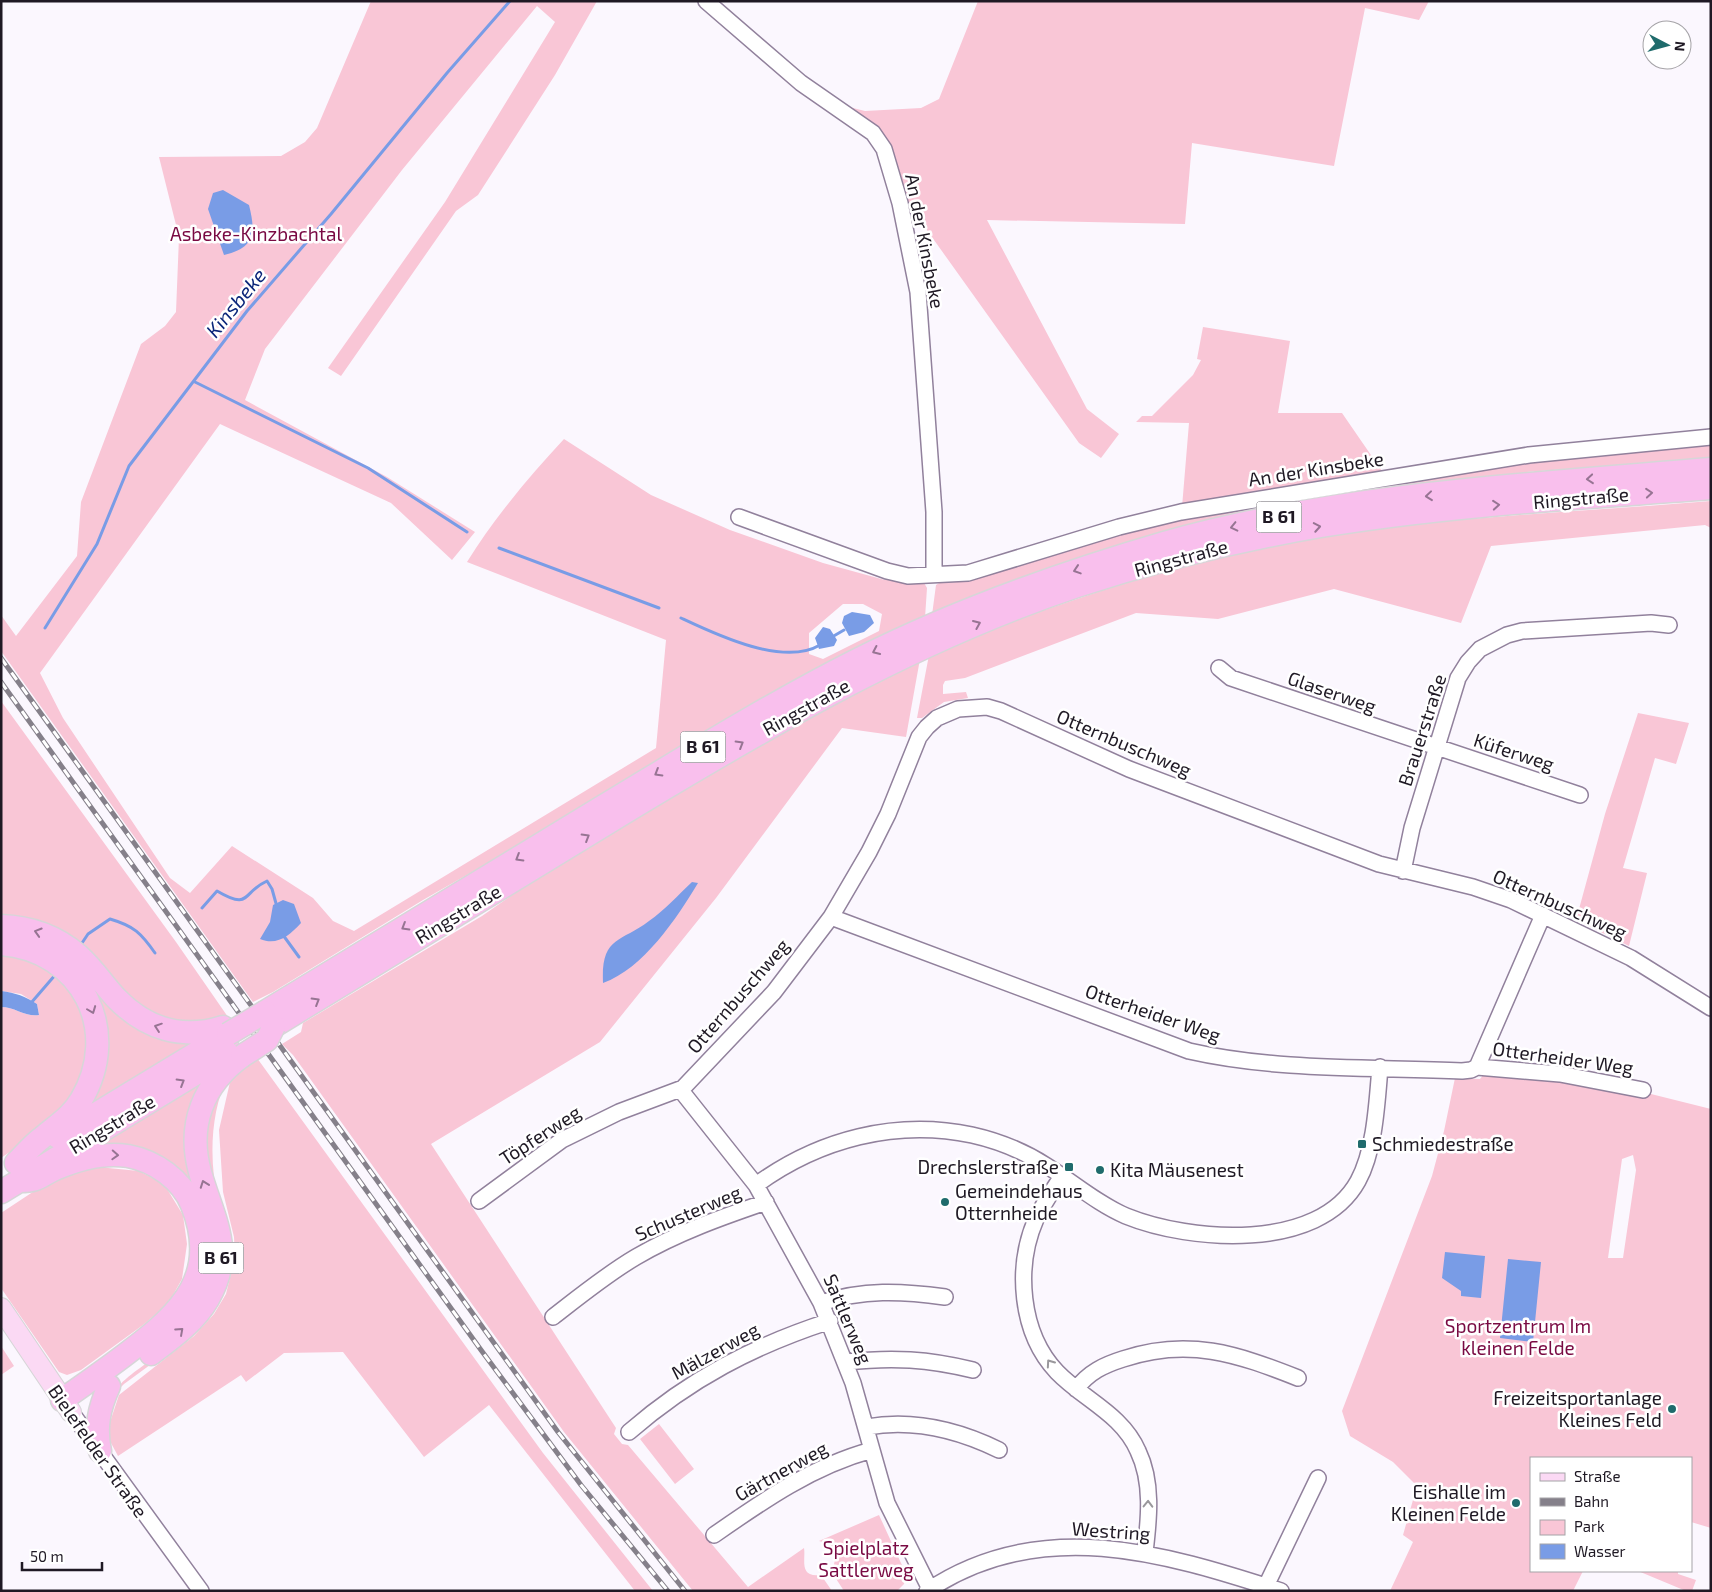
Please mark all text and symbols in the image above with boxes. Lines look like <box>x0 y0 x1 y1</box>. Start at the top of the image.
north arrow <box>1642 20 1692 70</box>
text: N <box>1671 40 1689 52</box>
street label: An der Kinsbeke <box>901 172 950 310</box>
park label: Asbeke-Kinzbachtal <box>170 222 342 245</box>
water label: Kinsbeke <box>200 263 270 342</box>
street label: An der Kinsbeke <box>1247 446 1385 491</box>
one-way arrow <box>1586 474 1594 485</box>
street label: Ringstraße <box>1532 482 1630 513</box>
one-way arrow <box>1645 487 1653 498</box>
one-way arrow <box>1424 490 1432 501</box>
one-way arrow <box>1492 500 1500 511</box>
road number: B 61 <box>1256 502 1302 532</box>
one-way arrow <box>1229 521 1238 532</box>
one-way arrow <box>1314 522 1322 533</box>
street label: Ringstraße <box>1131 534 1230 581</box>
one-way arrow <box>1073 564 1082 574</box>
one-way arrow <box>972 620 981 631</box>
one-way arrow <box>872 645 881 655</box>
street label: Glaserweg <box>1285 666 1380 717</box>
street label: Brauerstraße <box>1393 671 1450 789</box>
street label: Ringstraße <box>758 673 853 740</box>
street label: Otternbuschweg <box>1053 704 1195 781</box>
street label: Küferweg <box>1471 728 1558 775</box>
road number: B 61 <box>680 732 726 762</box>
one-way arrow <box>734 740 743 750</box>
one-way arrow <box>655 767 664 777</box>
one-way arrow <box>580 833 589 843</box>
one-way arrow <box>516 851 525 861</box>
street label: Otternbuschweg <box>1490 864 1631 944</box>
street label: Ringstraße <box>411 879 505 948</box>
one-way arrow <box>402 920 411 930</box>
one-way arrow <box>34 928 43 938</box>
street label: Otternbuschweg <box>682 933 794 1058</box>
street label: Otterheider Weg <box>1082 979 1224 1047</box>
one-way arrow <box>310 997 319 1007</box>
one-way arrow <box>86 1005 96 1014</box>
one-way arrow <box>155 1023 163 1033</box>
street label: Otterheider Weg <box>1491 1036 1635 1079</box>
one-way arrow <box>175 1079 184 1089</box>
street label: Ringstraße <box>65 1089 159 1158</box>
street label: Töpferweg <box>495 1100 585 1169</box>
place label: Schmiedestraße <box>1372 1132 1514 1155</box>
marker: Schmiedestraße <box>1356 1138 1368 1150</box>
one-way arrow <box>112 1150 120 1161</box>
place label: Drechslerstraße <box>917 1155 1059 1178</box>
place label: Kita Mäusenest <box>1110 1158 1244 1181</box>
marker: Drechslerstraße <box>1063 1161 1075 1173</box>
marker: Kita Mäusenest <box>1094 1164 1106 1176</box>
place label: Gemeindehaus Otternheide <box>955 1179 1083 1224</box>
one-way arrow <box>200 1180 210 1189</box>
street label: Schusterweg <box>631 1180 745 1245</box>
marker: Gemeindehaus Otternheide <box>939 1196 951 1208</box>
road number: B 61 <box>198 1242 244 1274</box>
street label: Sattlerweg <box>819 1270 878 1368</box>
park label: Sportzentrum Im kleinen Felde <box>1445 1314 1591 1359</box>
street label: Mälzerweg <box>667 1317 763 1384</box>
one-way arrow <box>174 1328 183 1337</box>
one-way arrow <box>1047 1359 1056 1369</box>
street label: Bielefelder Straße <box>44 1380 153 1522</box>
place label: Freizeitsportanlage Kleines Feld <box>1493 1386 1662 1431</box>
marker: Freizeitsportanlage Kleines Feld <box>1666 1403 1678 1415</box>
street label: Gärtnerweg <box>730 1435 831 1505</box>
legend <box>1530 1457 1692 1572</box>
text: Straße <box>1574 1467 1620 1485</box>
place label: Eishalle im Kleinen Felde <box>1391 1480 1506 1525</box>
text: Bahn <box>1574 1492 1609 1510</box>
marker: Eishalle im Kleinen Felde <box>1510 1497 1522 1509</box>
one-way arrow <box>1143 1499 1153 1507</box>
street label: Westring <box>1071 1516 1151 1545</box>
text: Park <box>1574 1517 1605 1535</box>
park label: Spielplatz Sattlerweg <box>818 1536 914 1581</box>
scale bar <box>22 1540 102 1572</box>
text: Wasser <box>1574 1542 1626 1560</box>
text: 50 m <box>30 1547 64 1565</box>

